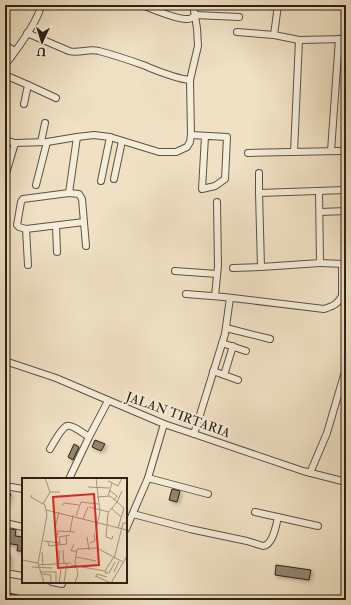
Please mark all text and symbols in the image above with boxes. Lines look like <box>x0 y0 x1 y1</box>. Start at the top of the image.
north arrow <box>22 22 62 62</box>
text: U <box>36 45 46 58</box>
street label: JALAN TIRTARIA <box>123 388 233 442</box>
inset map <box>22 478 127 583</box>

